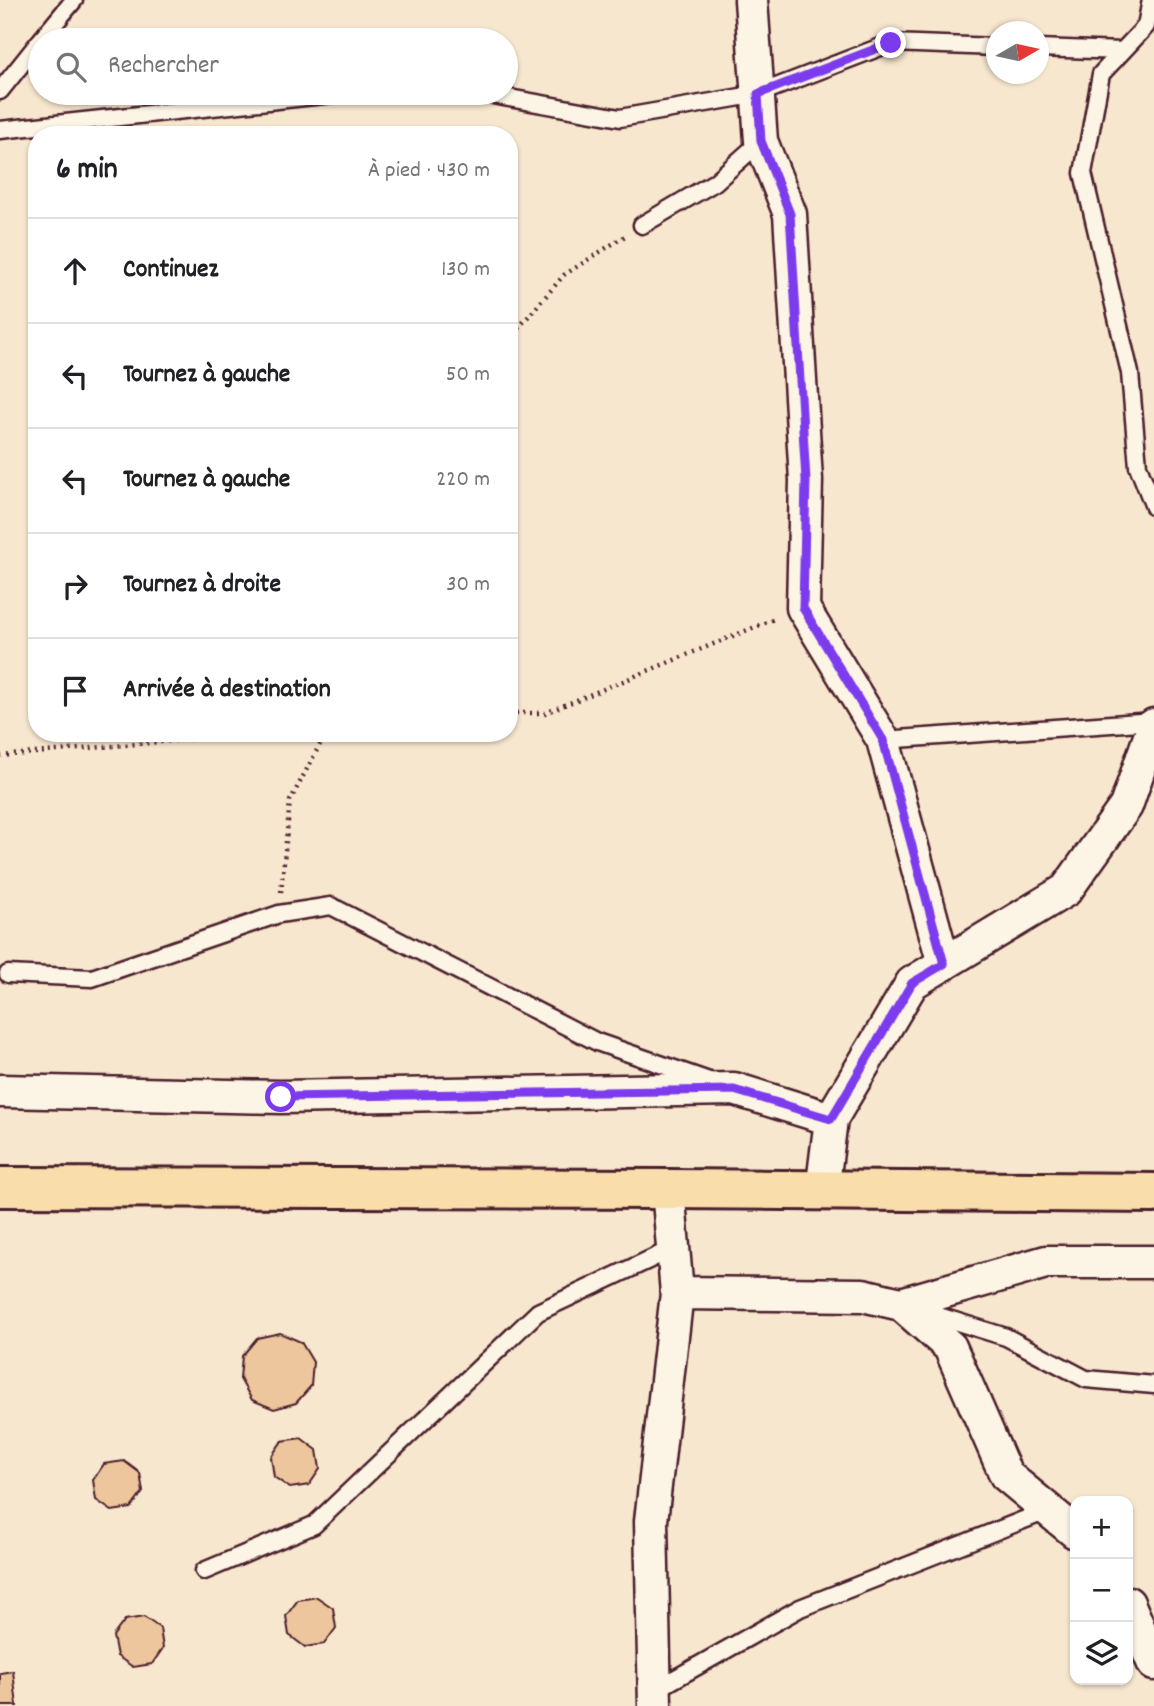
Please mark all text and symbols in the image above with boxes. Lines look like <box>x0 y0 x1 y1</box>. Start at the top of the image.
north arrow <box>986 21 1049 84</box>
route end <box>875 27 906 58</box>
search box <box>28 28 518 105</box>
icon: search <box>52 48 90 86</box>
text: Rechercher <box>108 48 219 85</box>
text: 6 min <box>56 150 118 193</box>
text: À pied · 430 m <box>368 155 490 188</box>
icon: ahead <box>56 252 94 290</box>
text: Continuez <box>123 252 218 289</box>
text: 130 m <box>441 254 490 287</box>
icon: left <box>56 357 94 395</box>
text: Tournez à gauche <box>123 357 290 394</box>
text: 50 m <box>446 359 490 392</box>
icon: left <box>56 462 94 500</box>
text: Tournez à gauche <box>123 462 290 499</box>
text: 220 m <box>436 464 490 497</box>
icon: right <box>56 567 94 605</box>
text: Tournez à droite <box>123 567 281 604</box>
text: 30 m <box>446 569 490 602</box>
icon: arrive <box>56 672 94 710</box>
text: Arrivée à destination <box>123 672 331 709</box>
route start <box>265 1081 296 1112</box>
map controls <box>1070 1496 1133 1685</box>
button: + <box>1070 1496 1133 1559</box>
button: − <box>1070 1559 1133 1622</box>
button: layers <box>1070 1622 1133 1685</box>

